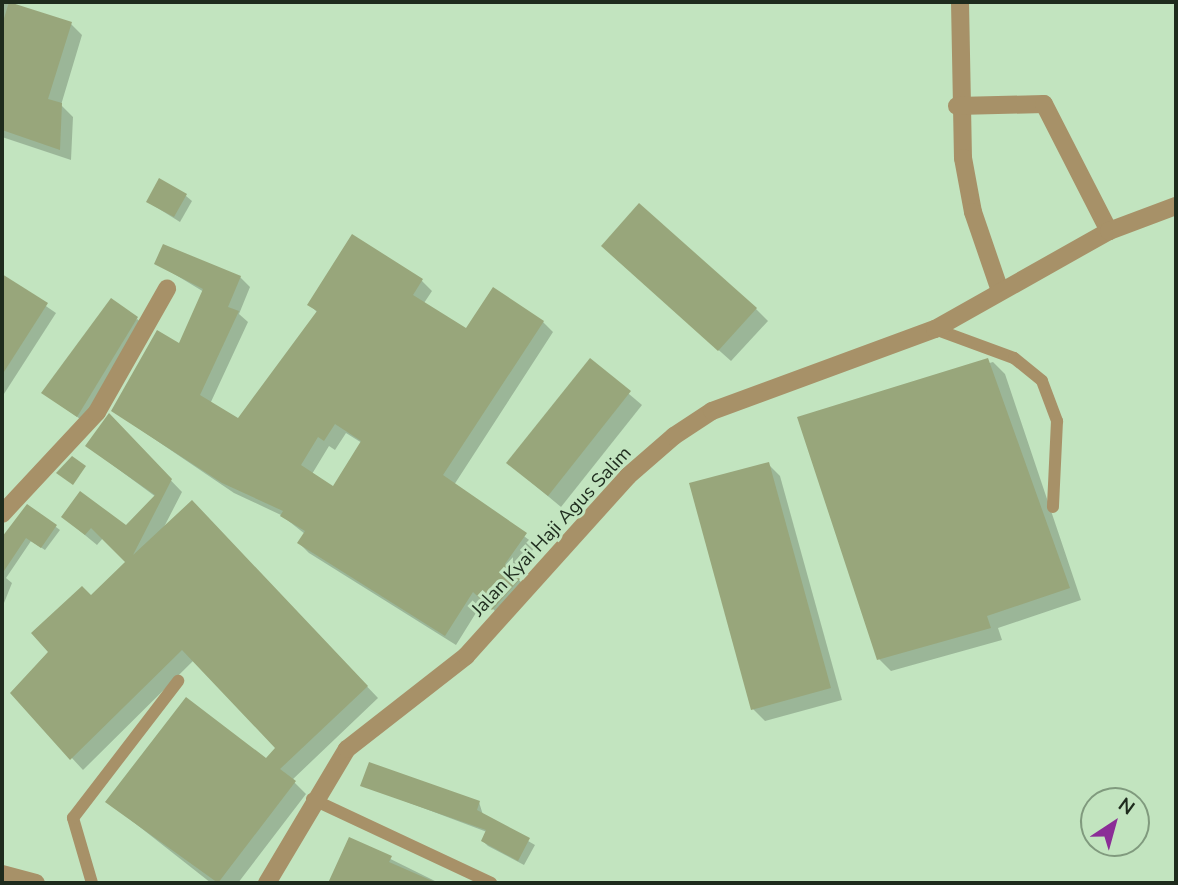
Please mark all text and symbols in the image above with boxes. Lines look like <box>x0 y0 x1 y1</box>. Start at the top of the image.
street label: Jalan Kyai Haji Agus Salim <box>467 442 637 622</box>
north arrow <box>1080 787 1150 857</box>
text: N <box>1113 792 1140 821</box>

